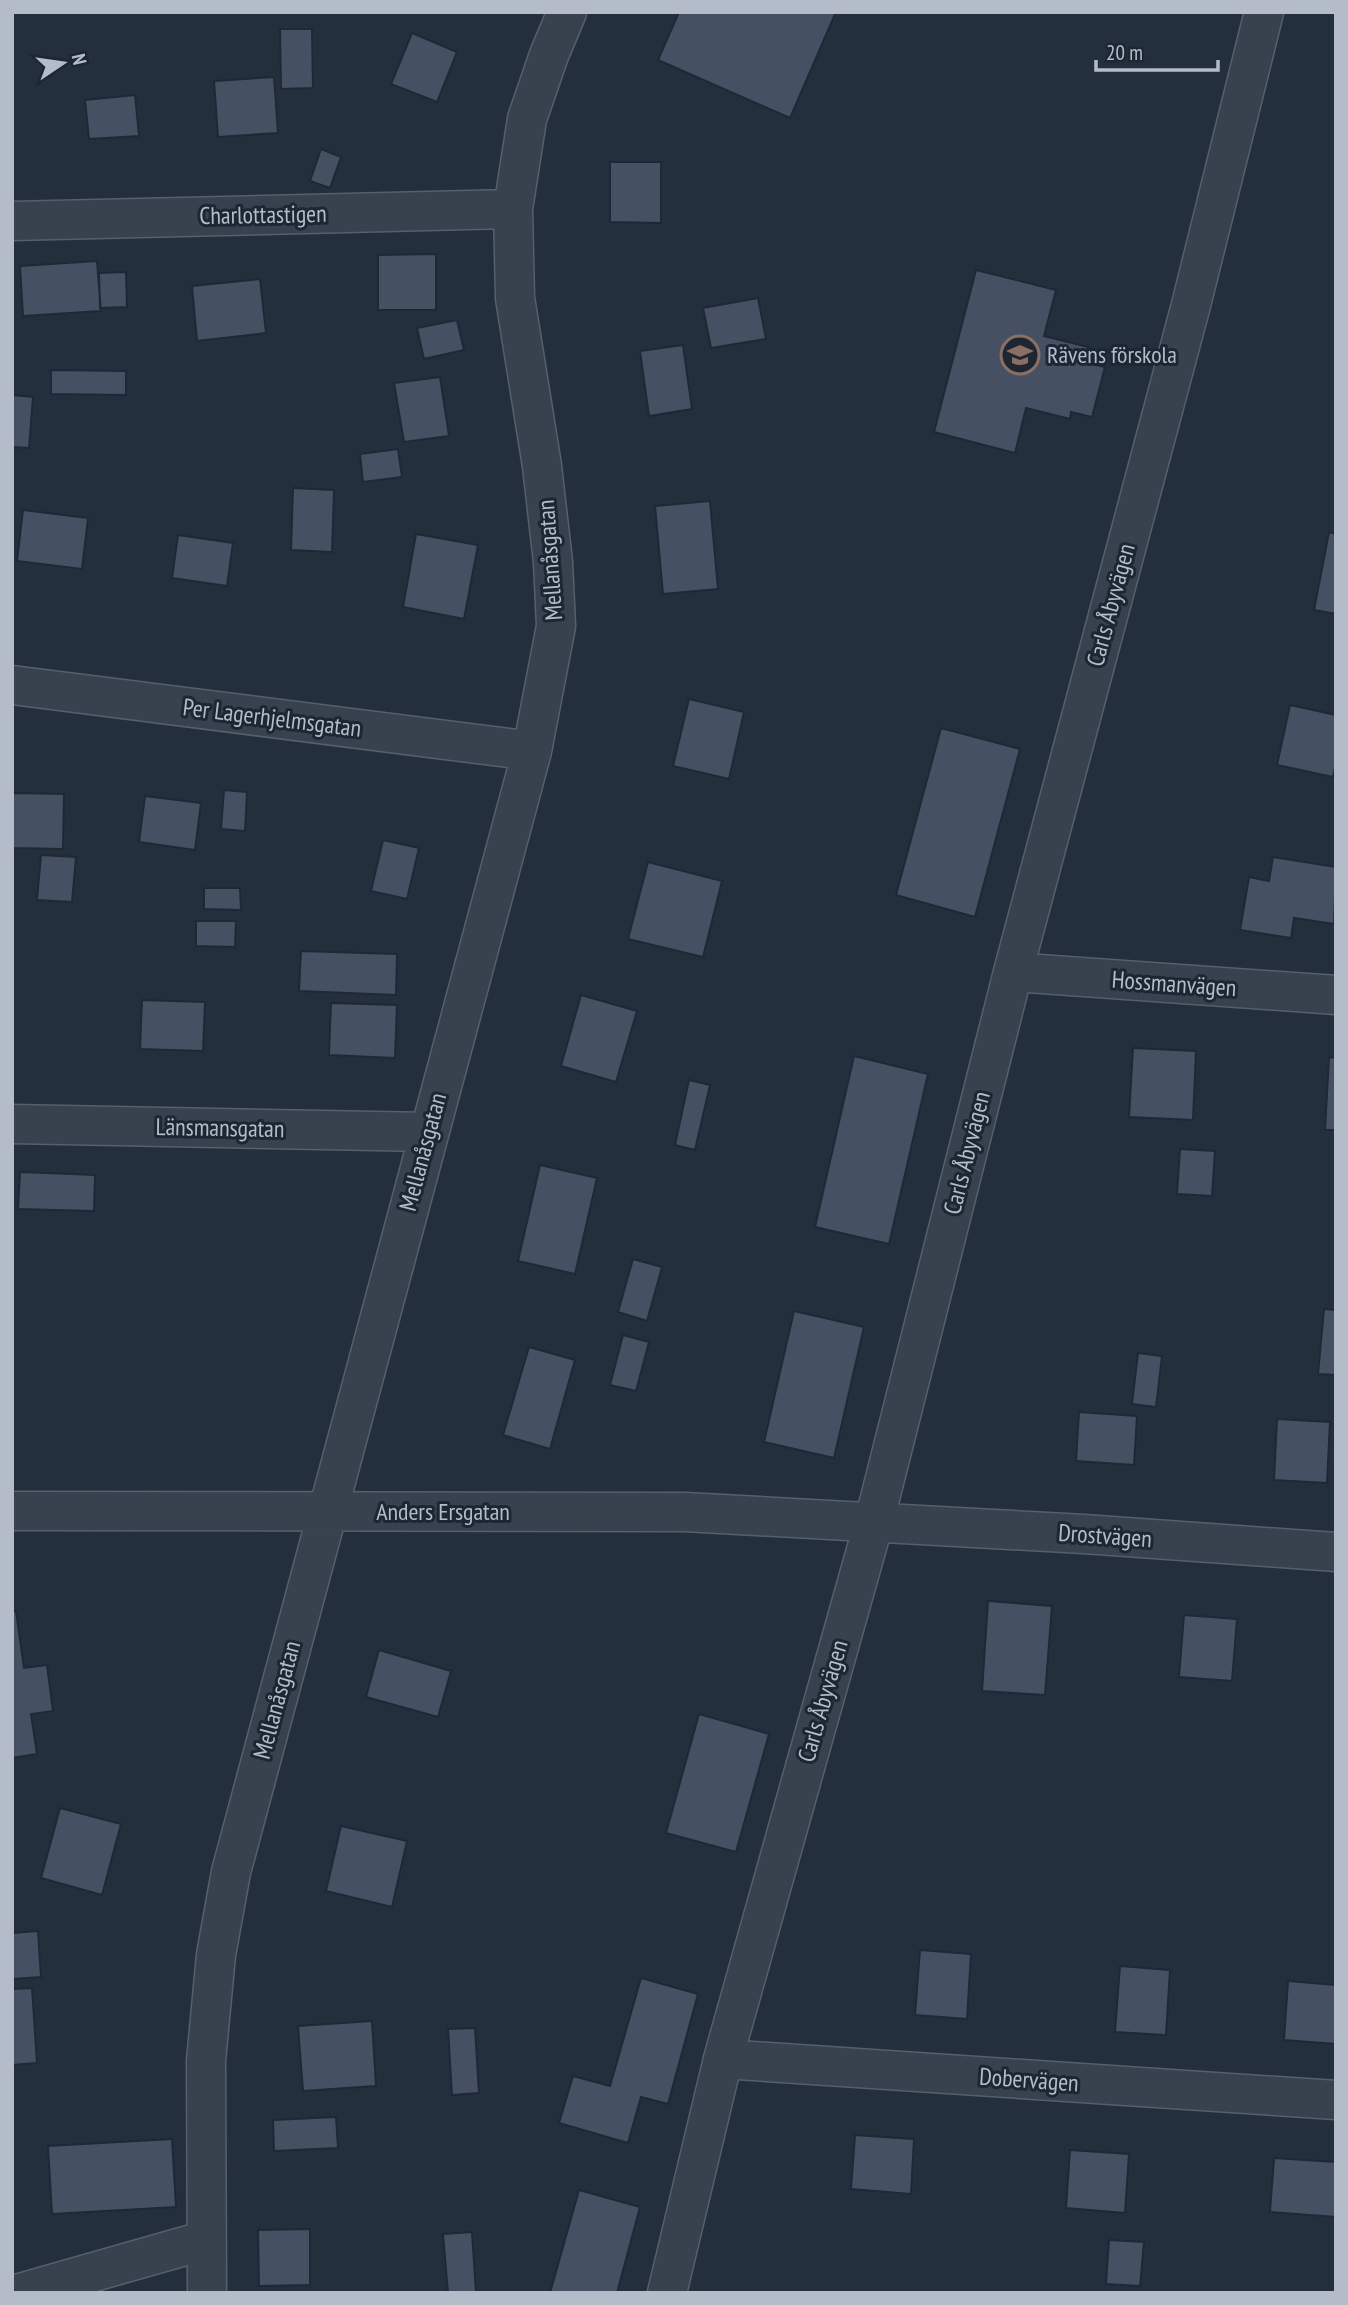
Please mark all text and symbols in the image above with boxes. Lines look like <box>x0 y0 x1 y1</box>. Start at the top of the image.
north arrow <box>28 28 98 98</box>
scale bar <box>1096 28 1218 72</box>
text: 20 m <box>1106 39 1143 66</box>
text: N <box>67 51 92 67</box>
street label: Charlottastigen <box>199 198 327 231</box>
school or university icon: Rävens förskola <box>999 334 1041 376</box>
place label: Rävens förskola <box>1047 339 1177 370</box>
street label: Mellanåsgatan <box>530 499 569 621</box>
street label: Carls Åbyvägen <box>1079 540 1142 670</box>
street label: Per Lagerhjelmsgatan <box>181 691 363 744</box>
street label: Hossmanvägen <box>1111 964 1237 1003</box>
street label: Carls Åbyvägen <box>936 1088 997 1218</box>
street label: Mellanåsgatan <box>392 1089 453 1214</box>
street label: Länsmansgatan <box>155 1111 285 1144</box>
street label: Anders Ersgatan <box>376 1496 510 1527</box>
street label: Drostvägen <box>1057 1517 1153 1554</box>
street label: Carls Åbyvägen <box>790 1636 855 1765</box>
street label: Mellanåsgatan <box>246 1637 307 1762</box>
street label: Dobervägen <box>978 2061 1080 2098</box>

